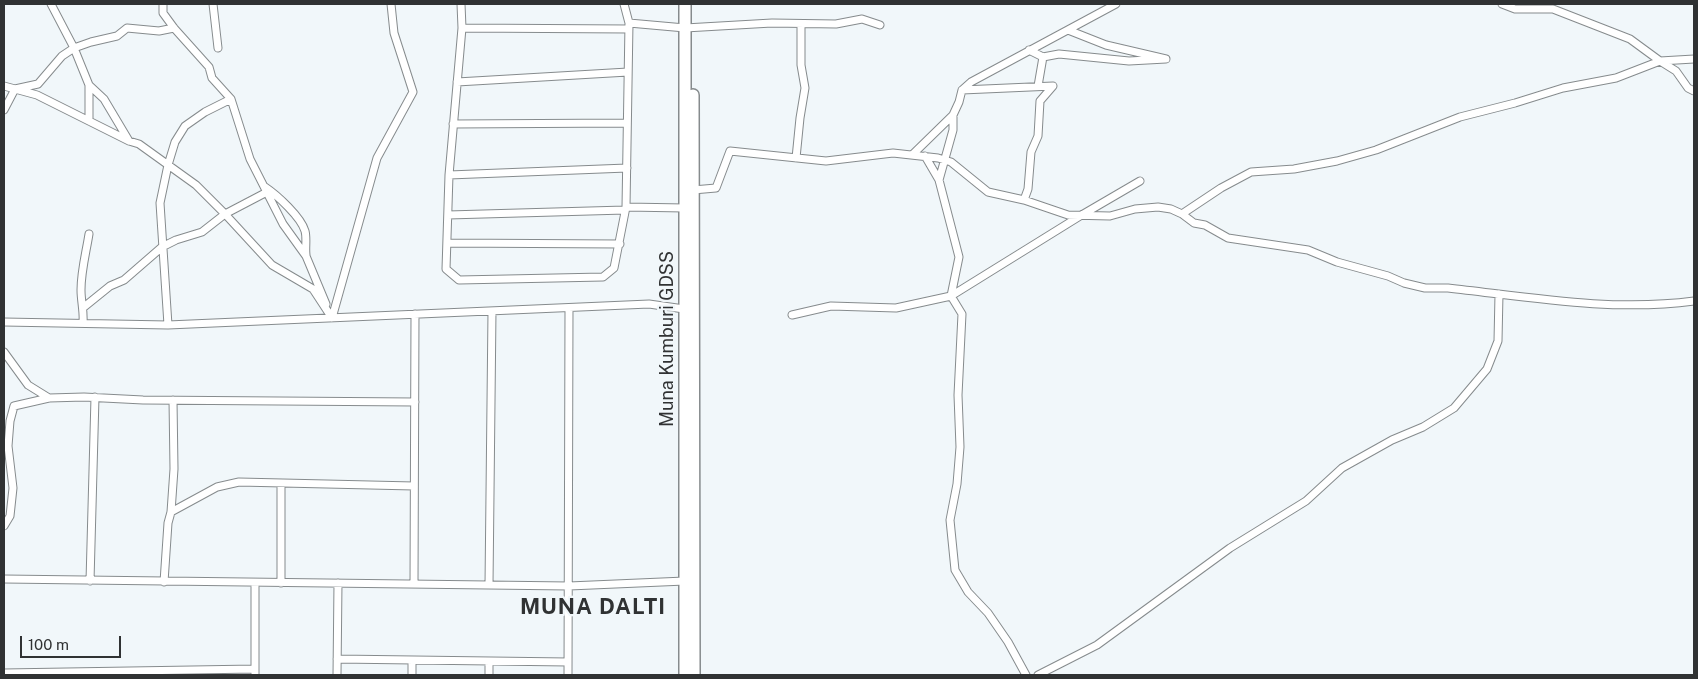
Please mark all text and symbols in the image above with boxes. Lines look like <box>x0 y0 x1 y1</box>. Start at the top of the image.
street label: Muna Kumburi GDSS <box>656 251 678 427</box>
district label: MUNA DALTI <box>519 594 667 620</box>
scale bar <box>22 626 124 658</box>
text: 100 m <box>28 636 69 653</box>

